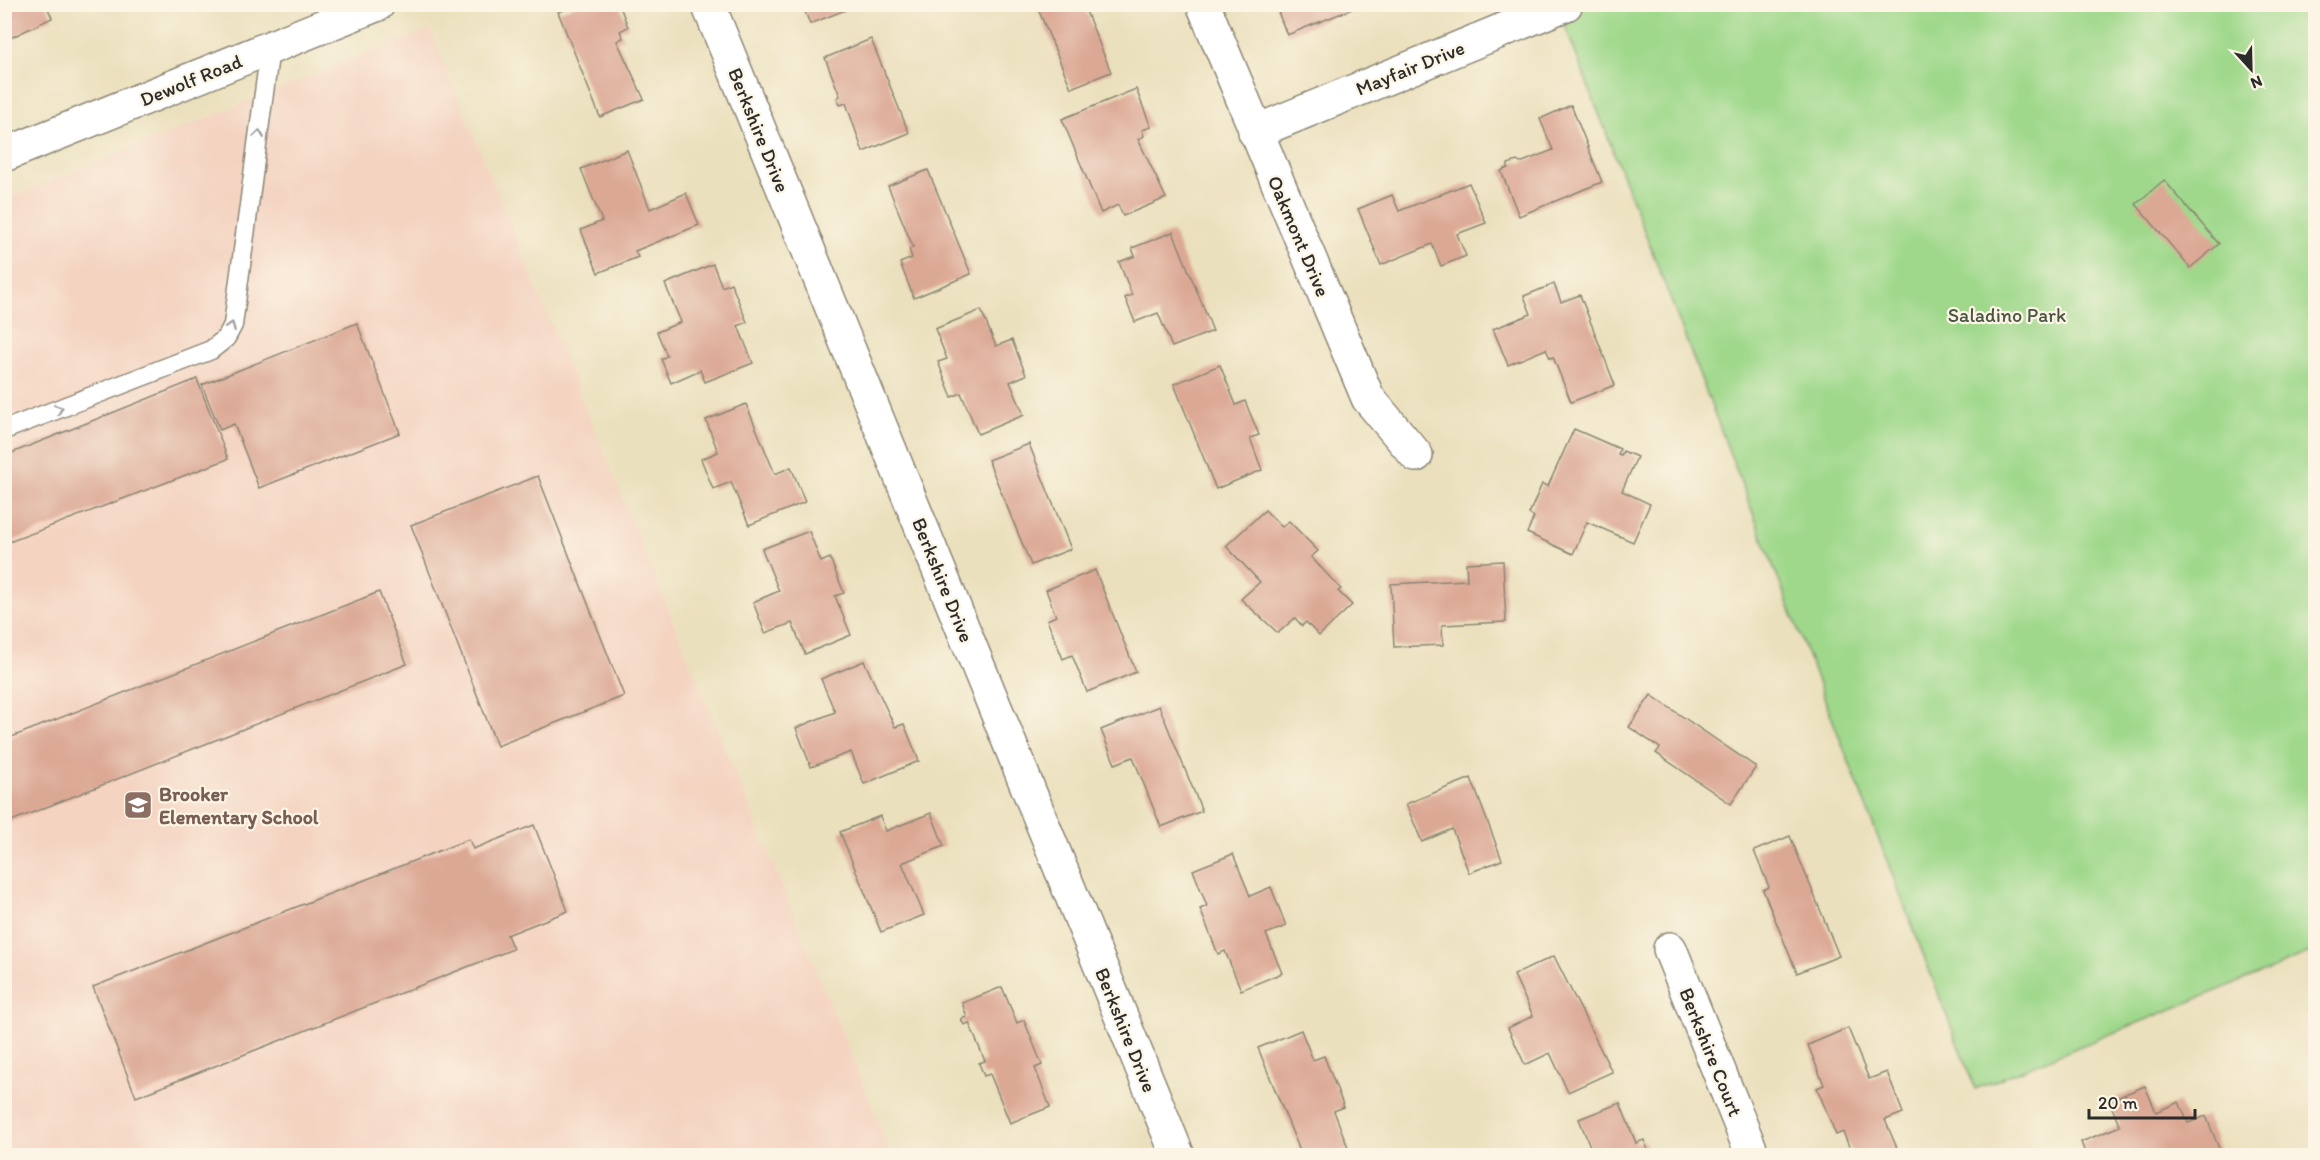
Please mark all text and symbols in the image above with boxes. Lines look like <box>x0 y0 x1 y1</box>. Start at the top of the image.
street label: Mayfair Drive <box>1352 35 1468 101</box>
north arrow <box>2221 39 2281 99</box>
street label: Dewolf Road <box>136 49 246 111</box>
street label: Berkshire Drive <box>723 64 795 196</box>
text: N <box>2248 72 2265 93</box>
one-way arrow <box>252 129 264 138</box>
street label: Oakmont Drive <box>1263 172 1335 300</box>
park label: Saladino Park <box>1948 303 2066 327</box>
one-way arrow <box>224 321 236 332</box>
one-way arrow <box>53 404 64 416</box>
street label: Berkshire Drive <box>907 514 979 646</box>
place label: Brooker Elementary School <box>159 782 319 830</box>
school or university icon: Brooker Elementary School <box>122 789 154 821</box>
street label: Berkshire Drive <box>1090 964 1162 1096</box>
street label: Berkshire Court <box>1674 984 1748 1120</box>
scale bar <box>2089 1082 2196 1120</box>
text: 20 m <box>2098 1092 2138 1114</box>

